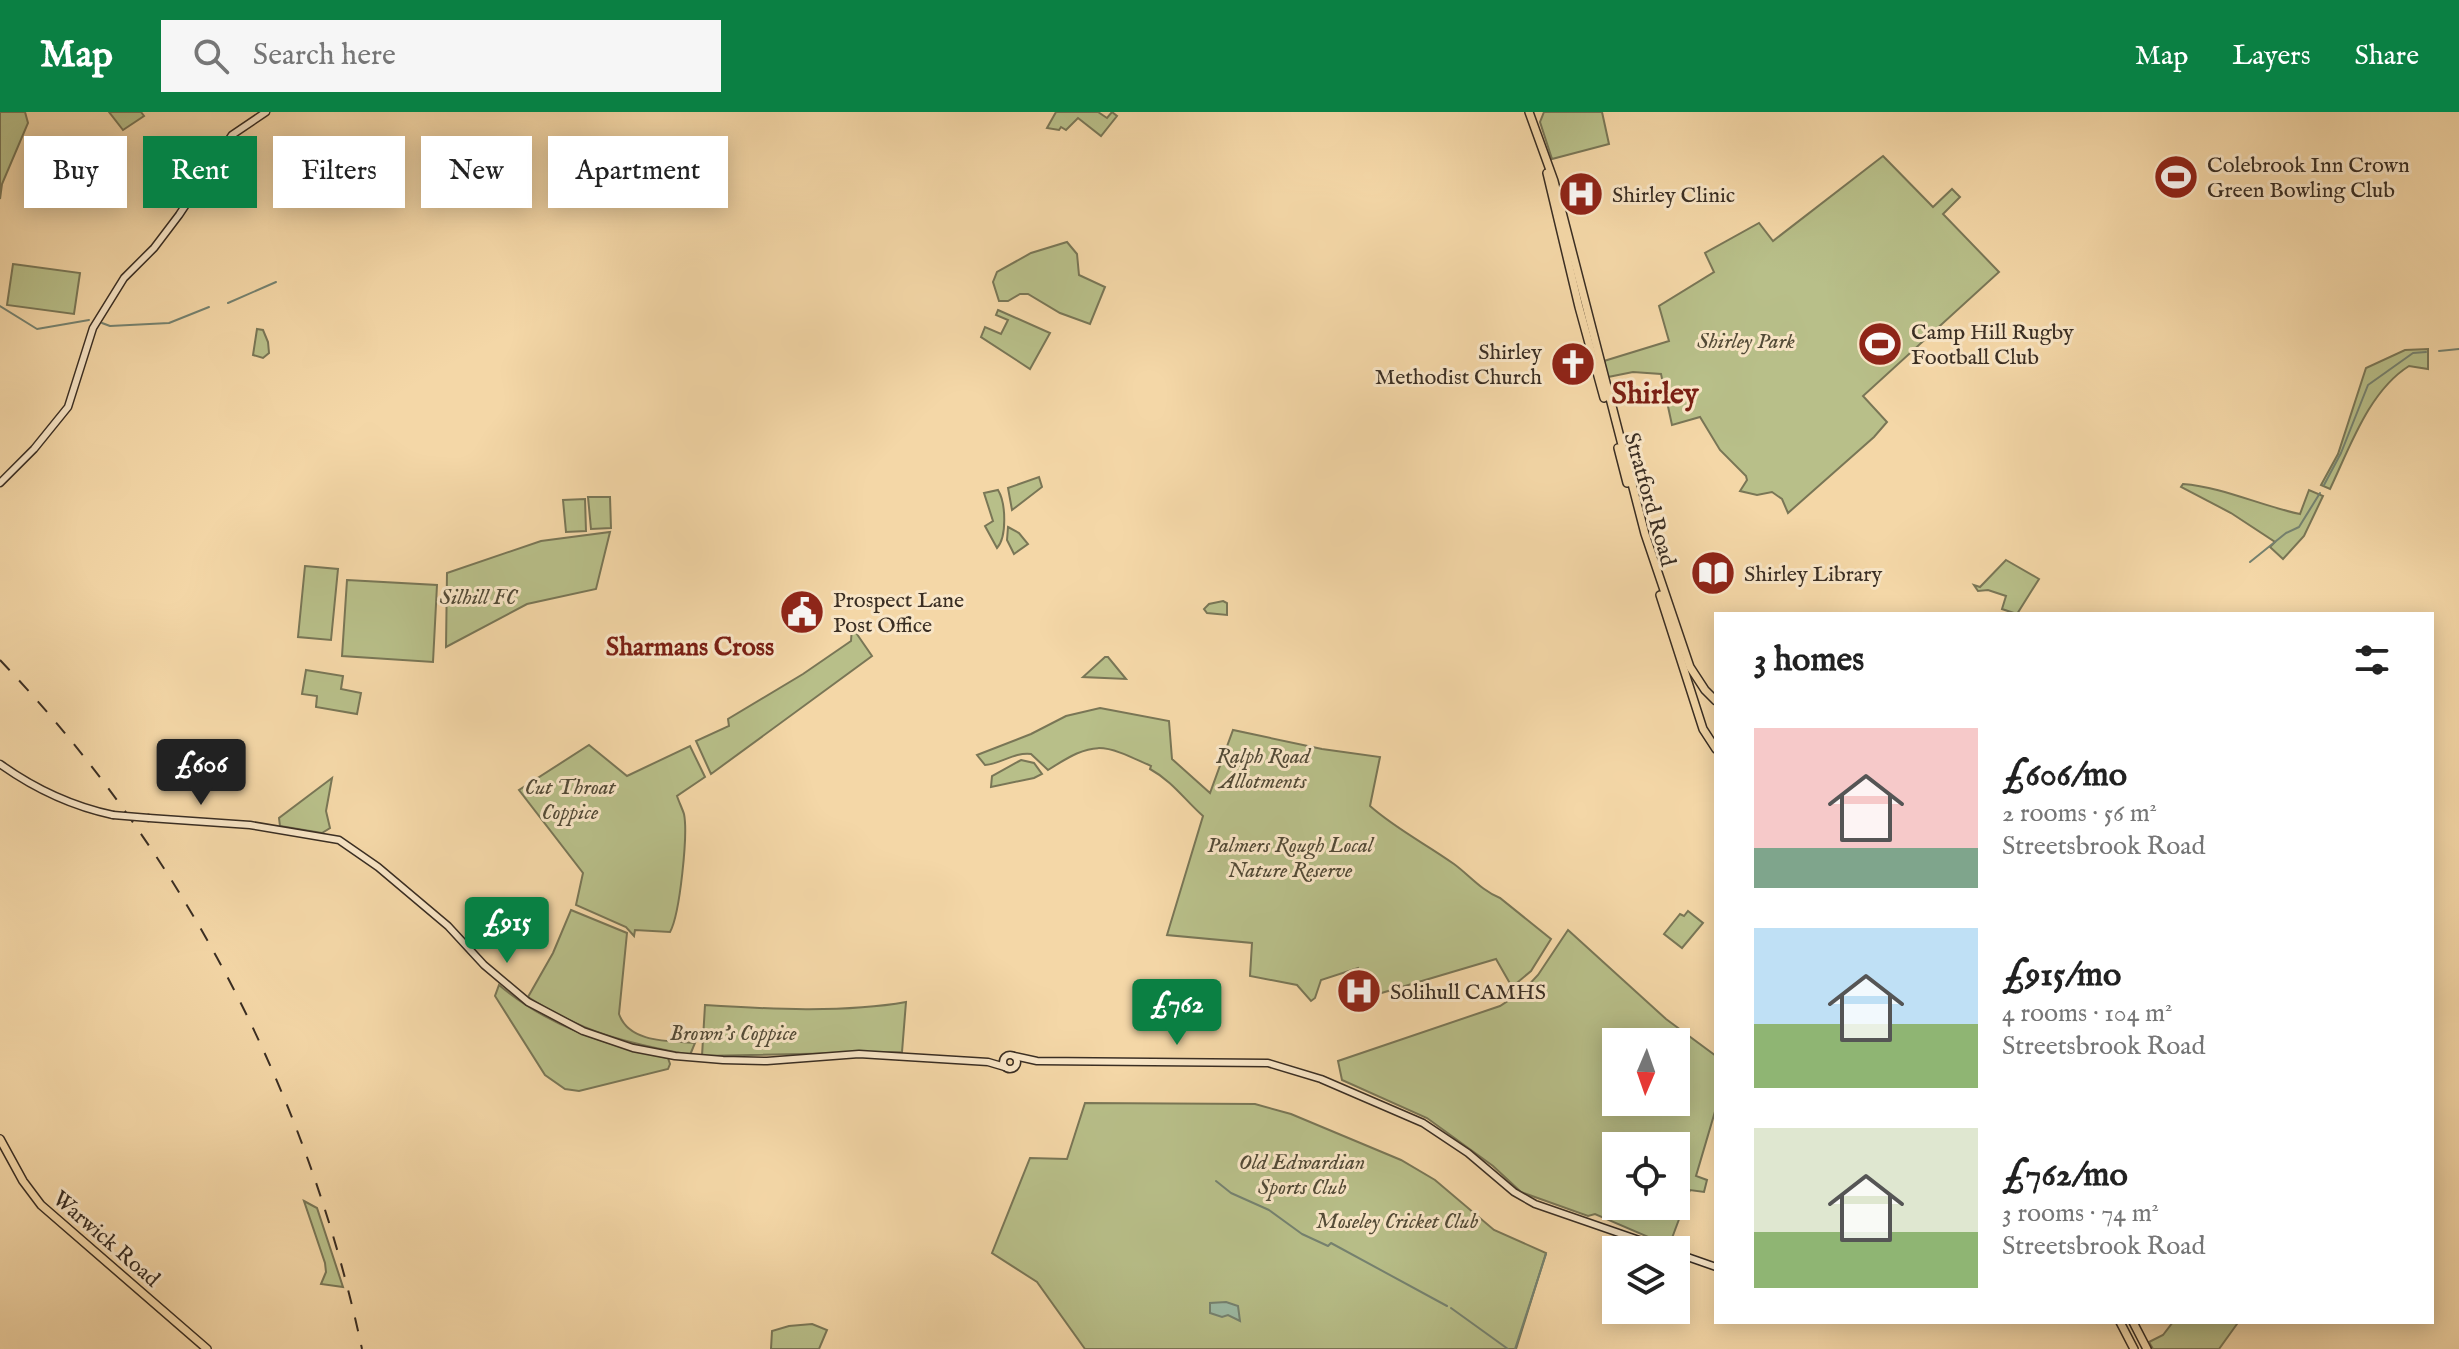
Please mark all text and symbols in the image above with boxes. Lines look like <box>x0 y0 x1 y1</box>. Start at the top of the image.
search box <box>161 20 721 92</box>
text: Map <box>40 32 113 80</box>
icon: search <box>189 34 233 78</box>
text: Search here <box>253 37 396 75</box>
text: Map <box>2135 39 2188 74</box>
text: Layers <box>2232 39 2311 74</box>
text: Share <box>2355 39 2419 74</box>
chip: Buy <box>24 136 127 208</box>
chip: Rent <box>143 136 257 208</box>
chip: Filters <box>273 136 405 208</box>
chip: New <box>421 136 532 208</box>
chip: Apartment <box>548 136 728 208</box>
place label: Colebrook Inn Crown Green Bowling Club <box>2207 152 2410 205</box>
sports icon: Colebrook Inn Crown Green Bowling Club <box>2152 153 2200 201</box>
hospital icon: Shirley Clinic <box>1557 170 1605 218</box>
place label: Shirley Clinic <box>1612 182 1735 210</box>
place label: Camp Hill Rugby Football Club <box>1911 319 2074 372</box>
sports icon: Camp Hill Rugby Football Club <box>1856 320 1904 368</box>
park label: Shirley Park <box>1697 328 1795 356</box>
place label: Shirley Methodist Church <box>1375 339 1542 392</box>
church icon: Shirley Methodist Church <box>1549 340 1597 388</box>
district label: Shirley <box>1612 376 1700 414</box>
street label: Stratford Road <box>1617 429 1682 570</box>
library icon: Shirley Library <box>1689 549 1737 597</box>
place label: Shirley Library <box>1744 561 1882 589</box>
park label: Silhill FC <box>440 584 518 612</box>
place label: Prospect Lane Post Office <box>833 587 964 640</box>
public building icon: Prospect Lane Post Office <box>778 588 826 636</box>
district label: Sharmans Cross <box>606 631 774 664</box>
icon: filters <box>2350 638 2394 682</box>
text: 3 homes <box>1754 639 1864 682</box>
pin: £606 <box>154 739 248 807</box>
park label: Ralph Road Allotments <box>1216 743 1312 796</box>
text: £606 <box>175 748 227 781</box>
text: £606/mo <box>2002 754 2127 797</box>
icon: home <box>1818 760 1914 856</box>
park label: Cut Throat Coppice <box>524 774 616 827</box>
text: 2 rooms · 56 m² <box>2002 797 2157 830</box>
text: Streetsbrook Road <box>2002 830 2205 863</box>
park label: Palmers Rough Local Nature Reserve <box>1207 832 1375 885</box>
pin: £915 <box>460 897 554 965</box>
text: £915 <box>483 906 531 939</box>
text: £915/mo <box>2002 954 2121 997</box>
icon: home <box>1818 960 1914 1056</box>
hospital icon: Solihull CAMHS <box>1335 967 1383 1015</box>
pin: £762 <box>1130 979 1224 1047</box>
place label: Solihull CAMHS <box>1390 979 1546 1007</box>
text: £762 <box>1150 988 1204 1021</box>
text: 4 rooms · 104 m² <box>2002 997 2172 1030</box>
park label: Brown's Coppice <box>669 1020 797 1048</box>
north arrow <box>1602 1028 1690 1116</box>
map controls <box>1602 1028 1690 1324</box>
text: Streetsbrook Road <box>2002 1030 2205 1063</box>
button: locate <box>1602 1132 1690 1220</box>
park label: Old Edwardian Sports Club <box>1239 1149 1365 1202</box>
text: £762/mo <box>2002 1154 2128 1197</box>
icon: home <box>1818 1160 1914 1256</box>
street label: Warwick Road <box>46 1185 165 1294</box>
text: 3 rooms · 74 m² <box>2002 1197 2159 1230</box>
park label: Moseley Cricket Club <box>1316 1208 1479 1236</box>
text: Streetsbrook Road <box>2002 1230 2205 1263</box>
button: layers <box>1602 1236 1690 1324</box>

